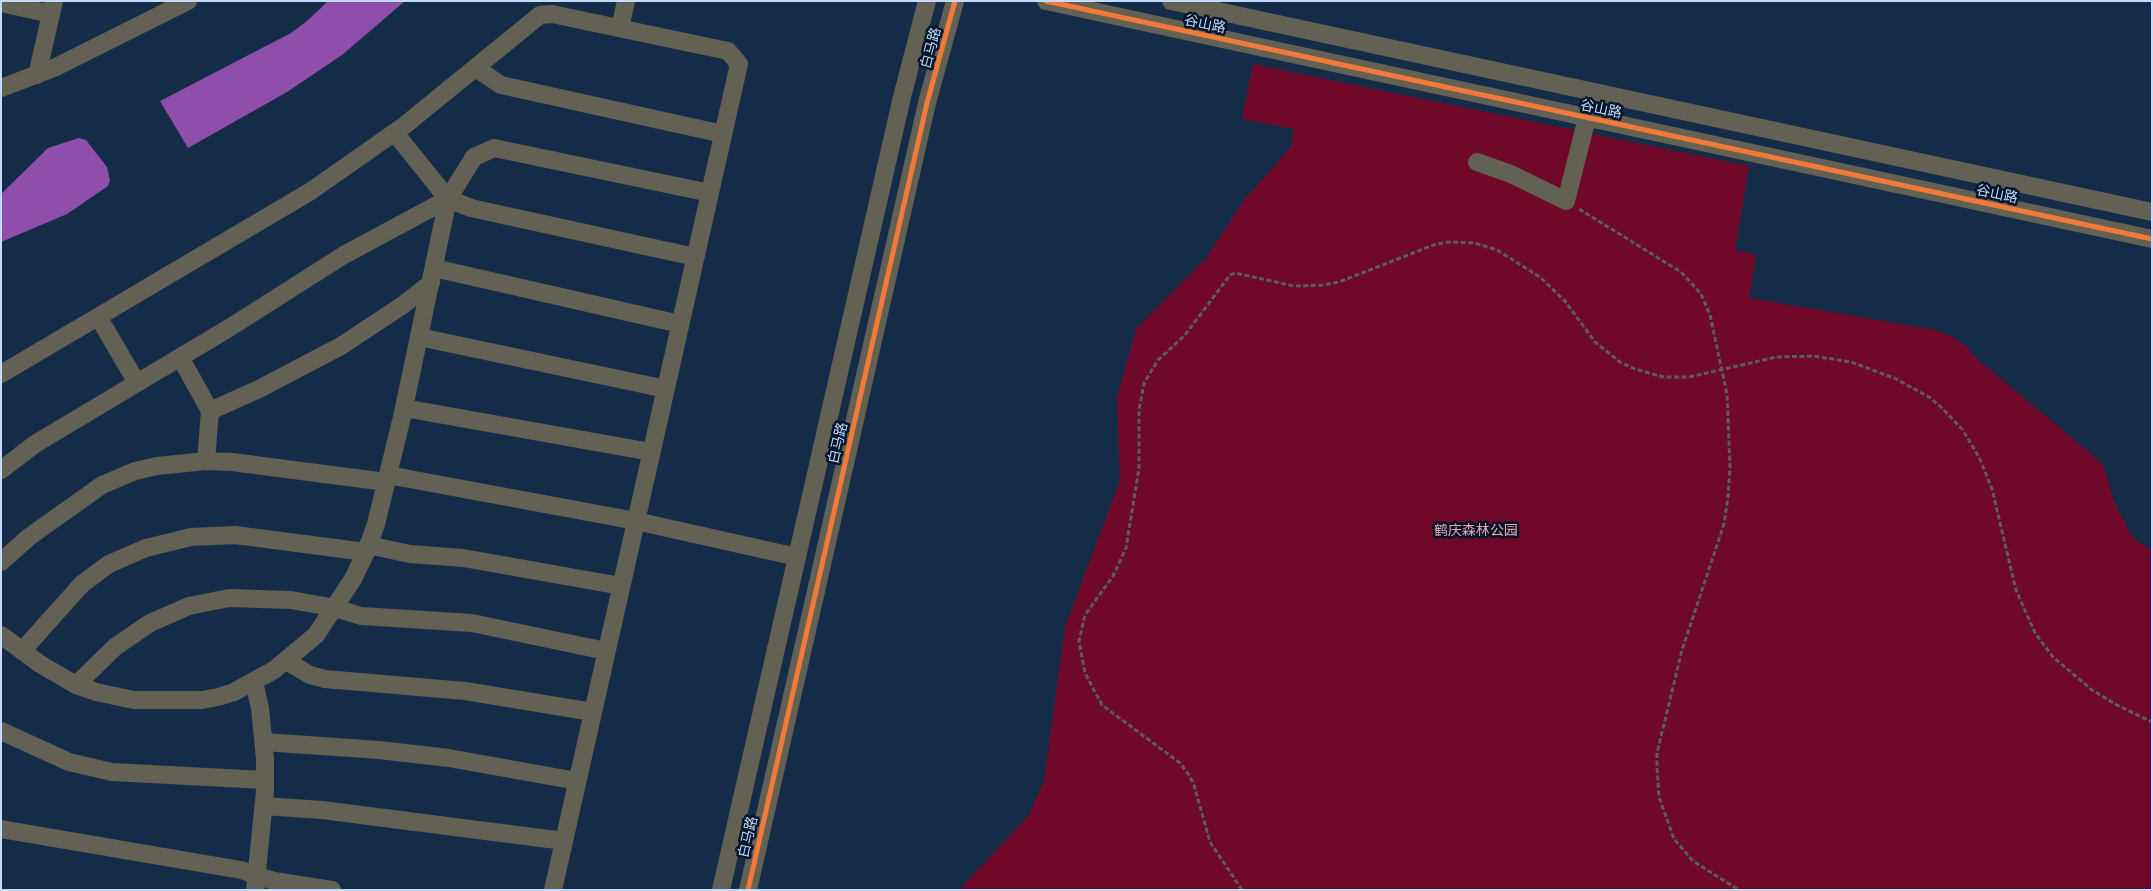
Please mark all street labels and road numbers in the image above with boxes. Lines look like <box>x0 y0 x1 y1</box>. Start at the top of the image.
street label: 谷山路 <box>1183 11 1227 37</box>
street label: 白马路 <box>917 26 945 70</box>
street label: 谷山路 <box>1579 96 1623 122</box>
street label: 谷山路 <box>1975 181 2019 207</box>
street label: 白马路 <box>825 421 851 465</box>
street label: 白马路 <box>735 815 761 859</box>

